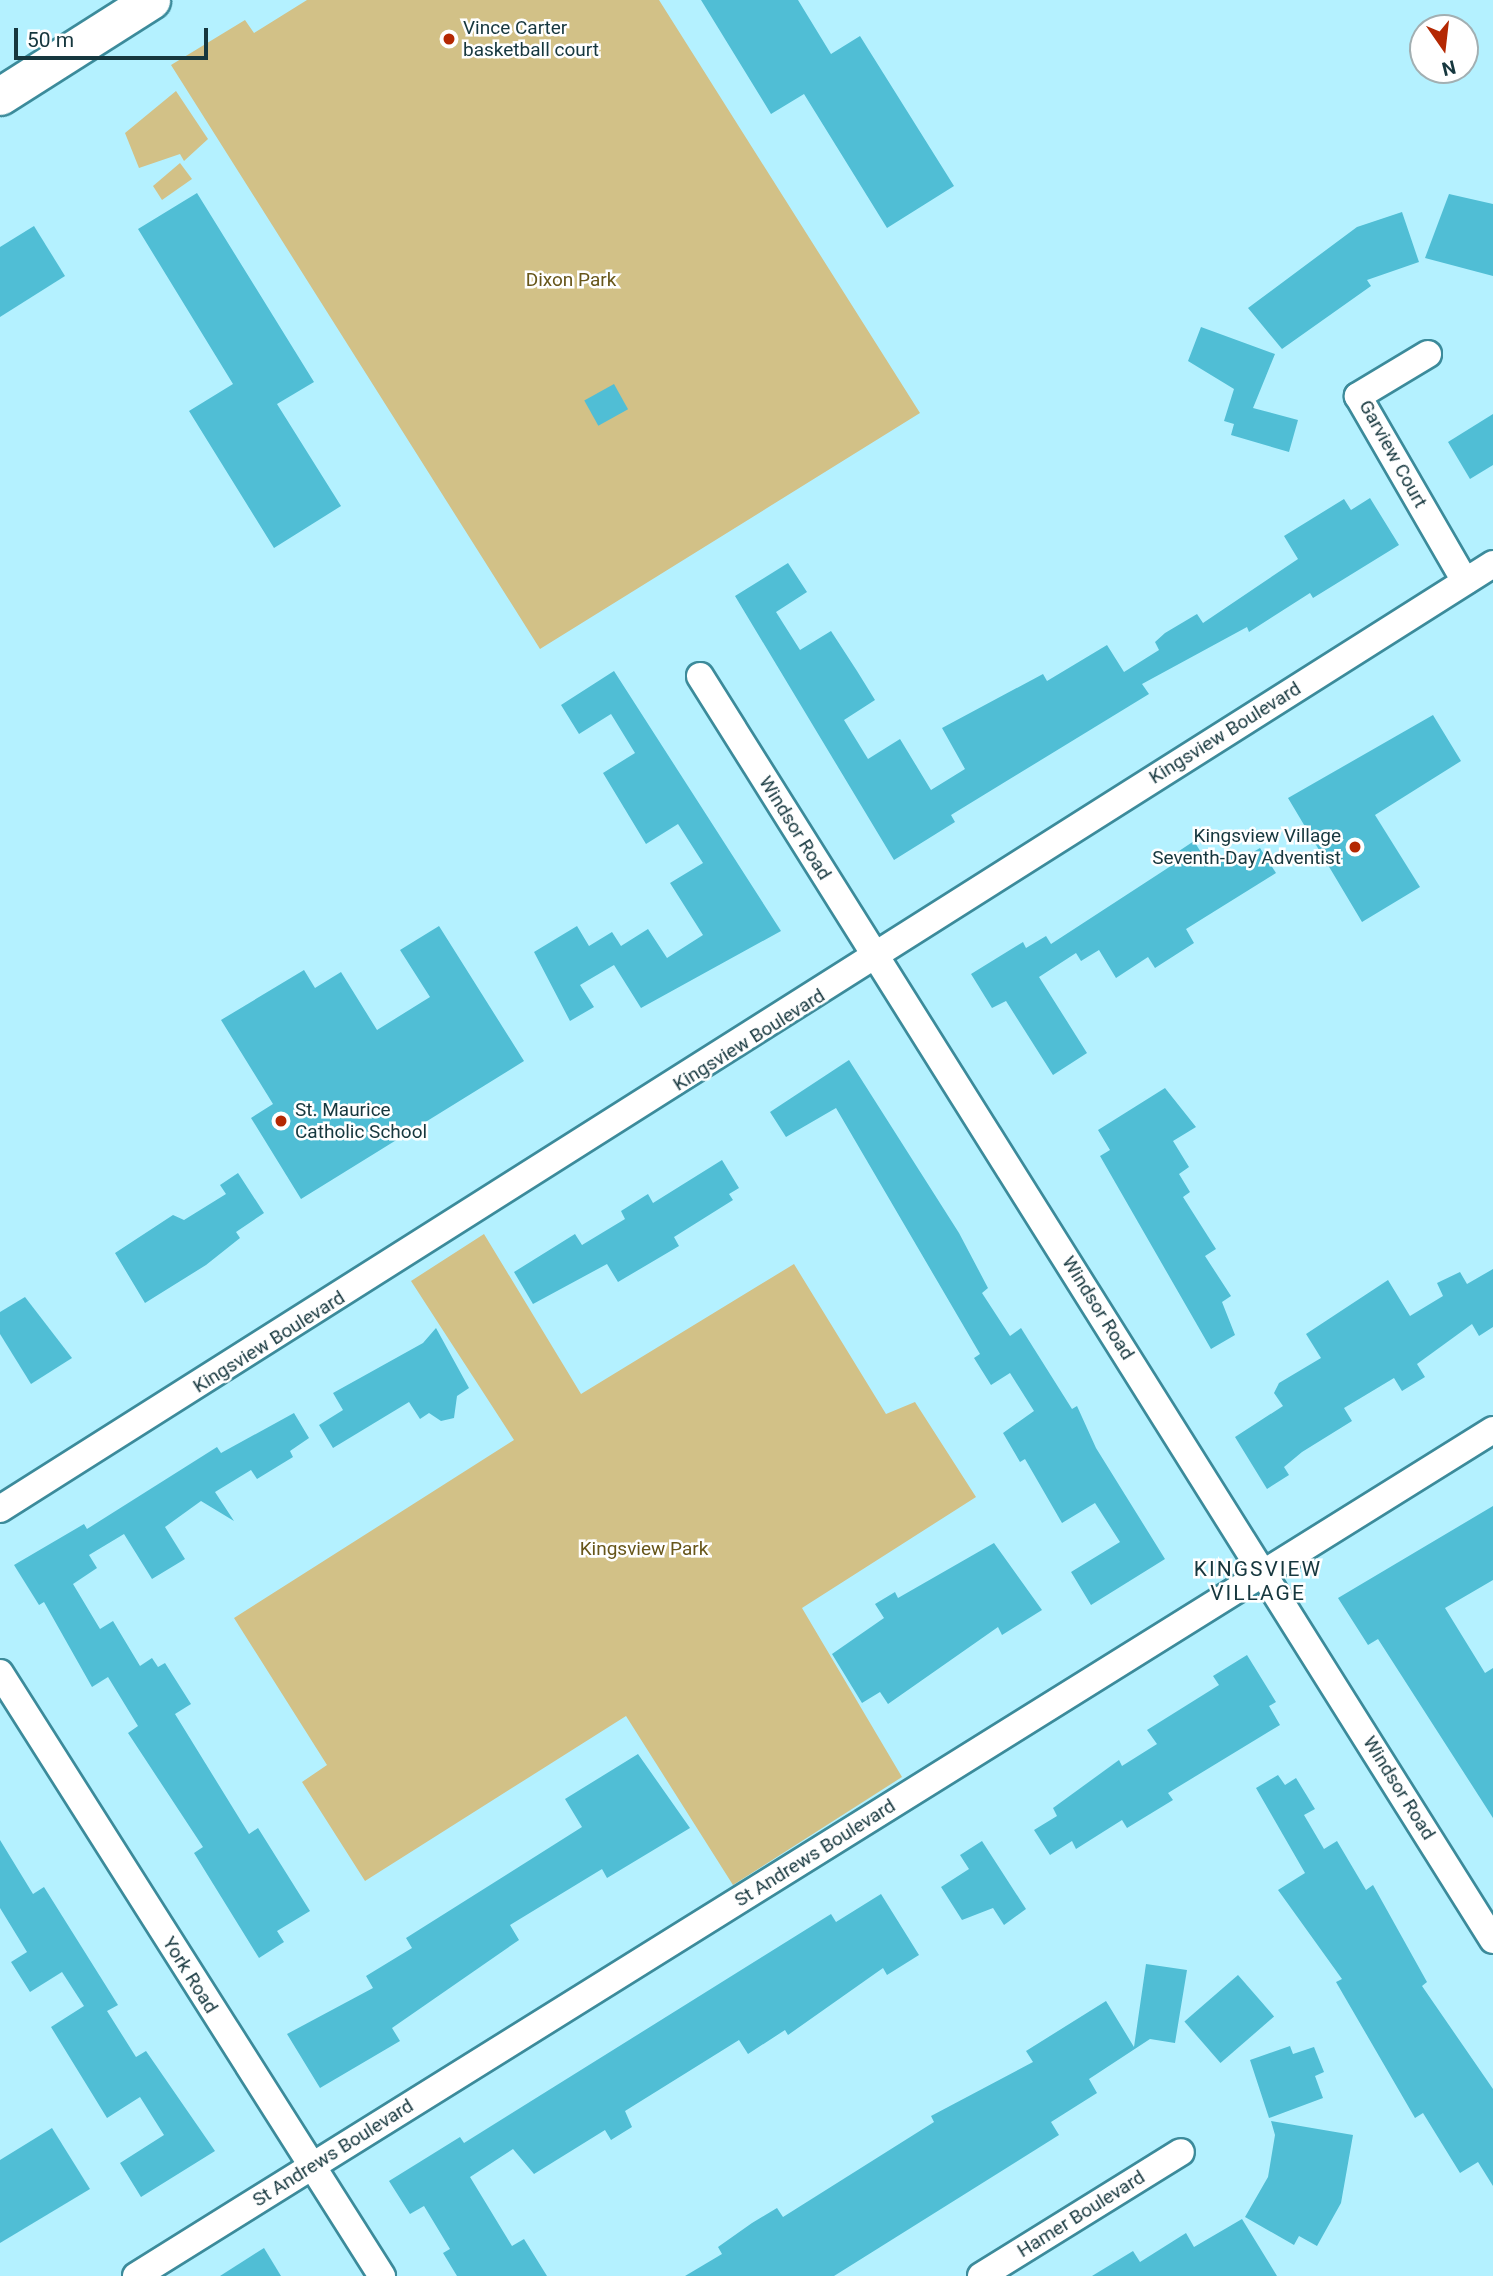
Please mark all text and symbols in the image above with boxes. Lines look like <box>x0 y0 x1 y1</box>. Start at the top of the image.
scale bar <box>18 14 212 58</box>
north arrow <box>1409 14 1479 84</box>
place label: Vince Carter basketball court <box>463 17 599 61</box>
text: 50 m <box>27 28 74 52</box>
marker: Vince Carter basketball court <box>441 31 457 47</box>
text: N <box>1439 55 1458 81</box>
park label: Dixon Park <box>526 269 616 291</box>
street label: Garview Court <box>1354 396 1432 512</box>
street label: Kingsview Boulevard <box>1145 677 1305 789</box>
street label: Windsor Road <box>754 772 836 884</box>
place label: Kingsview Village Seventh-Day Adventist <box>1152 825 1341 869</box>
marker: Kingsview Village Seventh-Day Adventist <box>1347 839 1363 855</box>
street label: Kingsview Boulevard <box>669 984 829 1096</box>
place label: St. Maurice Catholic School <box>295 1099 427 1143</box>
marker: St. Maurice Catholic School <box>273 1113 289 1129</box>
street label: Windsor Road <box>1057 1252 1139 1364</box>
street label: Kingsview Boulevard <box>189 1286 349 1398</box>
park label: Kingsview Park <box>580 1538 708 1560</box>
district label: KINGSVIEW VILLAGE <box>1195 1556 1321 1606</box>
street label: Windsor Road <box>1358 1732 1440 1844</box>
street label: St Andrews Boulevard <box>730 1794 900 1912</box>
street label: York Road <box>158 1932 222 2018</box>
street label: St Andrews Boulevard <box>248 2094 418 2212</box>
street label: Hamer Boulevard <box>1013 2166 1149 2262</box>

